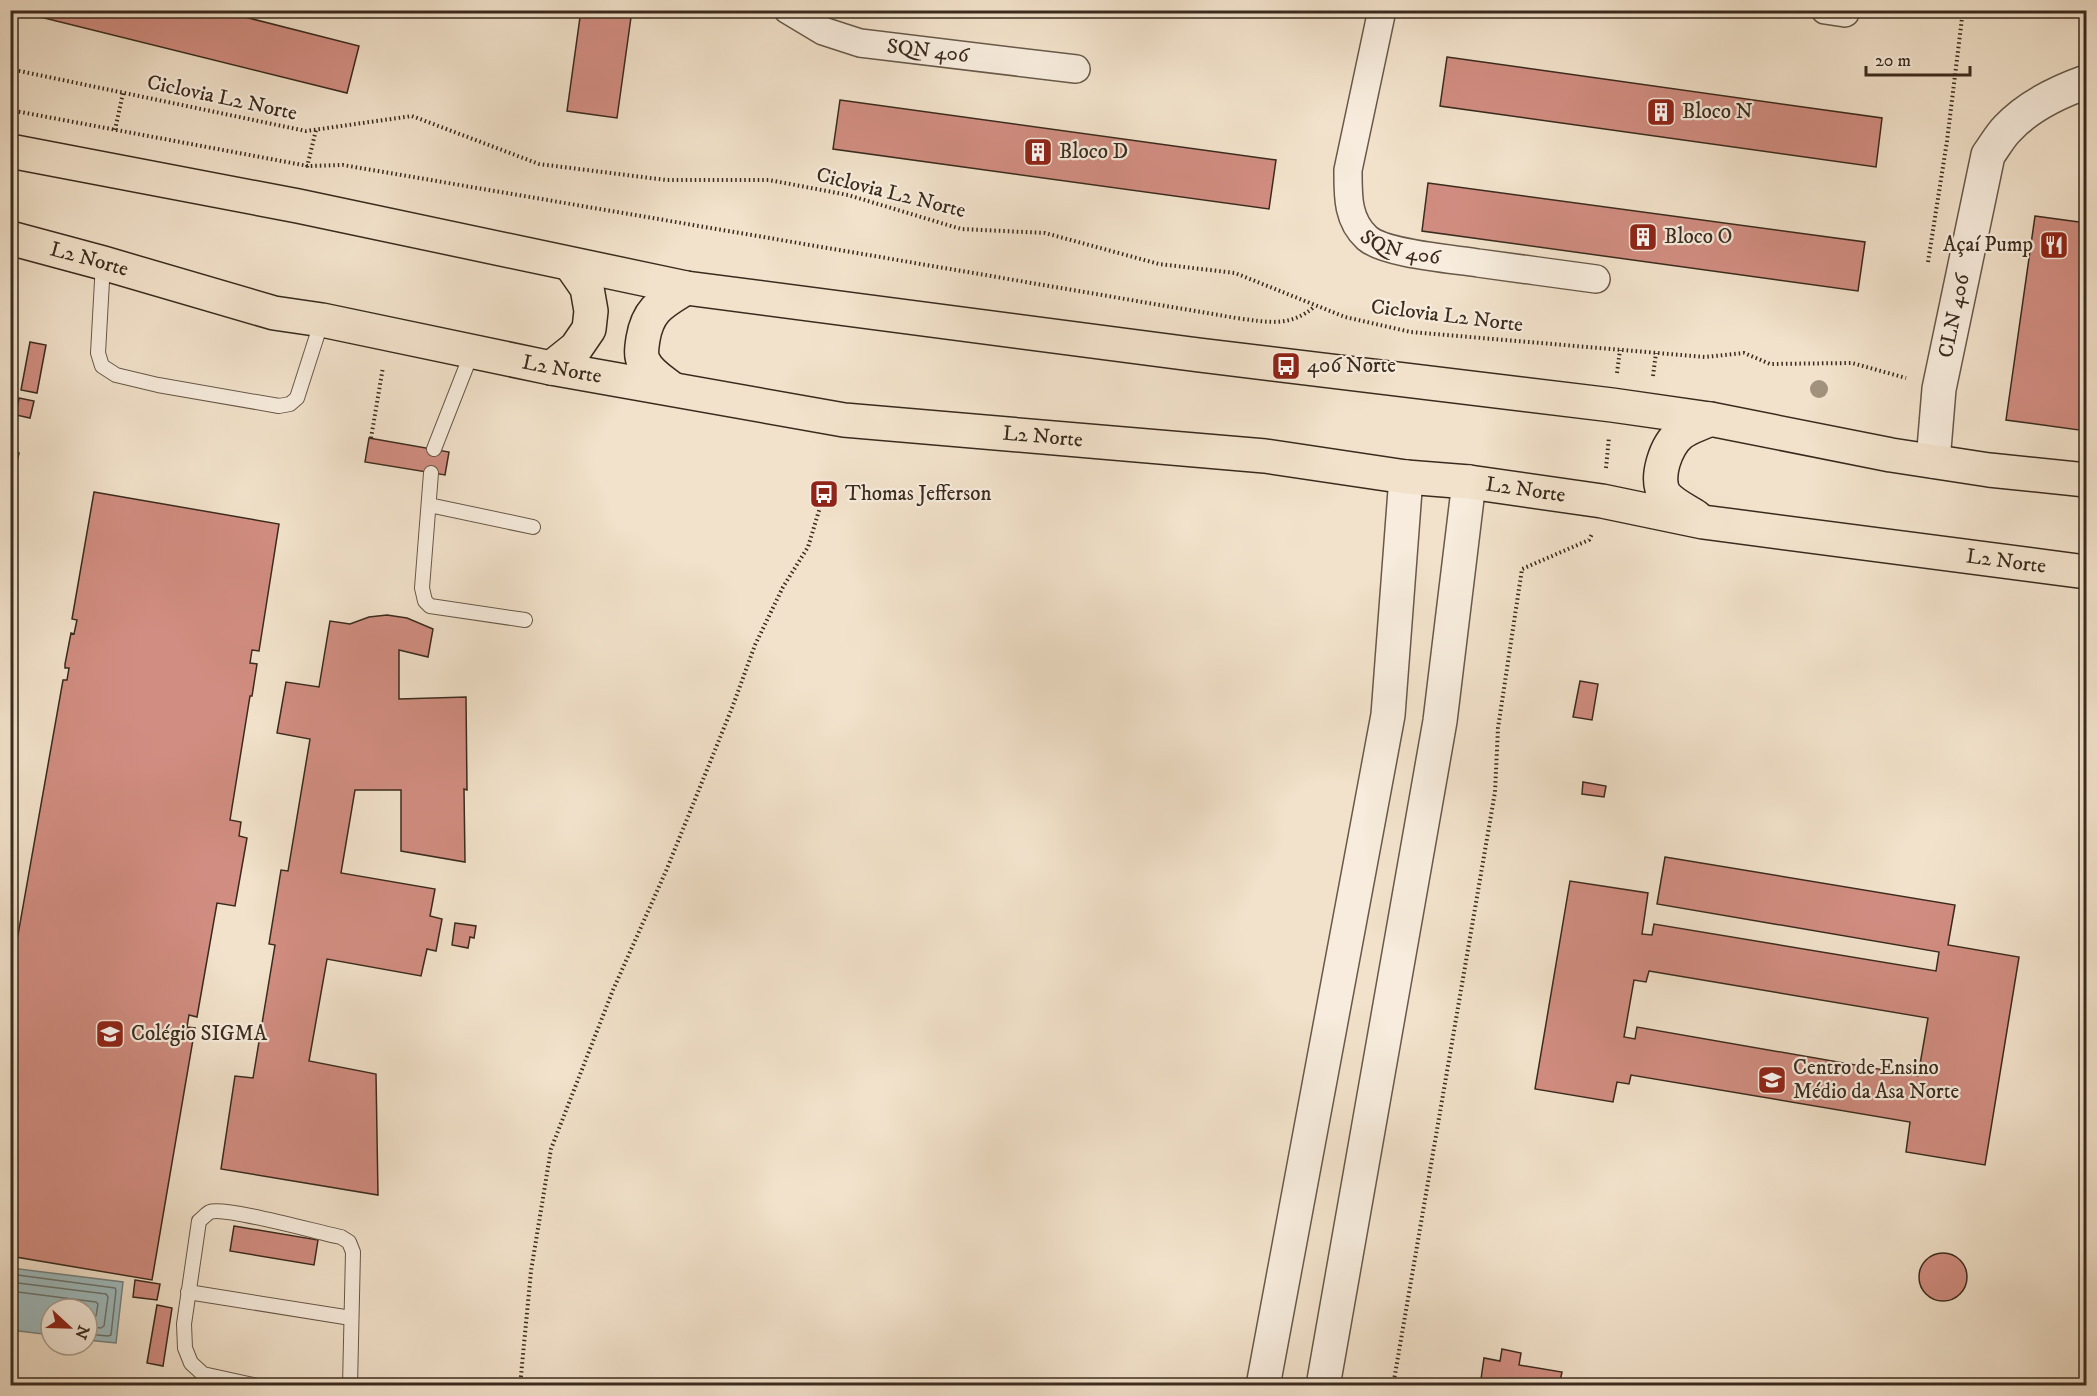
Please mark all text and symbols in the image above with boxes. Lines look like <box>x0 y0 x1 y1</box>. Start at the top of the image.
street label: SQN 406 <box>885 33 971 69</box>
scale bar <box>1866 39 1970 77</box>
text: 20 m <box>1875 50 1911 72</box>
street label: Ciclovia L2 Norte <box>144 69 300 127</box>
building icon: Bloco N <box>1645 96 1677 128</box>
place label: Bloco N <box>1682 99 1753 125</box>
building icon: Bloco D <box>1022 136 1054 168</box>
place label: Bloco D <box>1059 139 1128 165</box>
street label: Ciclovia L2 Norte <box>814 162 969 224</box>
building icon: Bloco O <box>1627 221 1659 253</box>
street label: SQN 406 <box>1354 224 1443 271</box>
place label: Bloco O <box>1664 224 1732 250</box>
restaurant icon: Açaí Pump <box>2038 229 2070 261</box>
place label: Açaí Pump <box>1943 232 2033 258</box>
street label: L2 Norte <box>47 236 132 283</box>
street label: CLN 406 <box>1933 270 1976 360</box>
street label: Ciclovia L2 Norte <box>1369 294 1525 338</box>
street label: L2 Norte <box>520 349 604 390</box>
bus stop icon: 406 Norte <box>1270 350 1302 382</box>
place label: 406 Norte <box>1307 353 1396 379</box>
street label: L2 Norte <box>1002 421 1084 453</box>
street label: L2 Norte <box>1484 472 1567 509</box>
bus stop icon: Thomas Jefferson <box>808 478 840 510</box>
place label: Thomas Jefferson <box>845 481 991 507</box>
street label: L2 Norte <box>1965 543 2048 580</box>
school or university icon: Colégio SIGMA <box>94 1018 126 1050</box>
place label: Colégio SIGMA <box>131 1021 268 1047</box>
place label: Centro de Ensino Médio da Asa Norte <box>1793 1055 1959 1105</box>
school or university icon: Centro de Ensino Médio da Asa Norte <box>1756 1064 1788 1096</box>
north arrow <box>39 1297 99 1357</box>
text: N <box>70 1322 94 1342</box>

